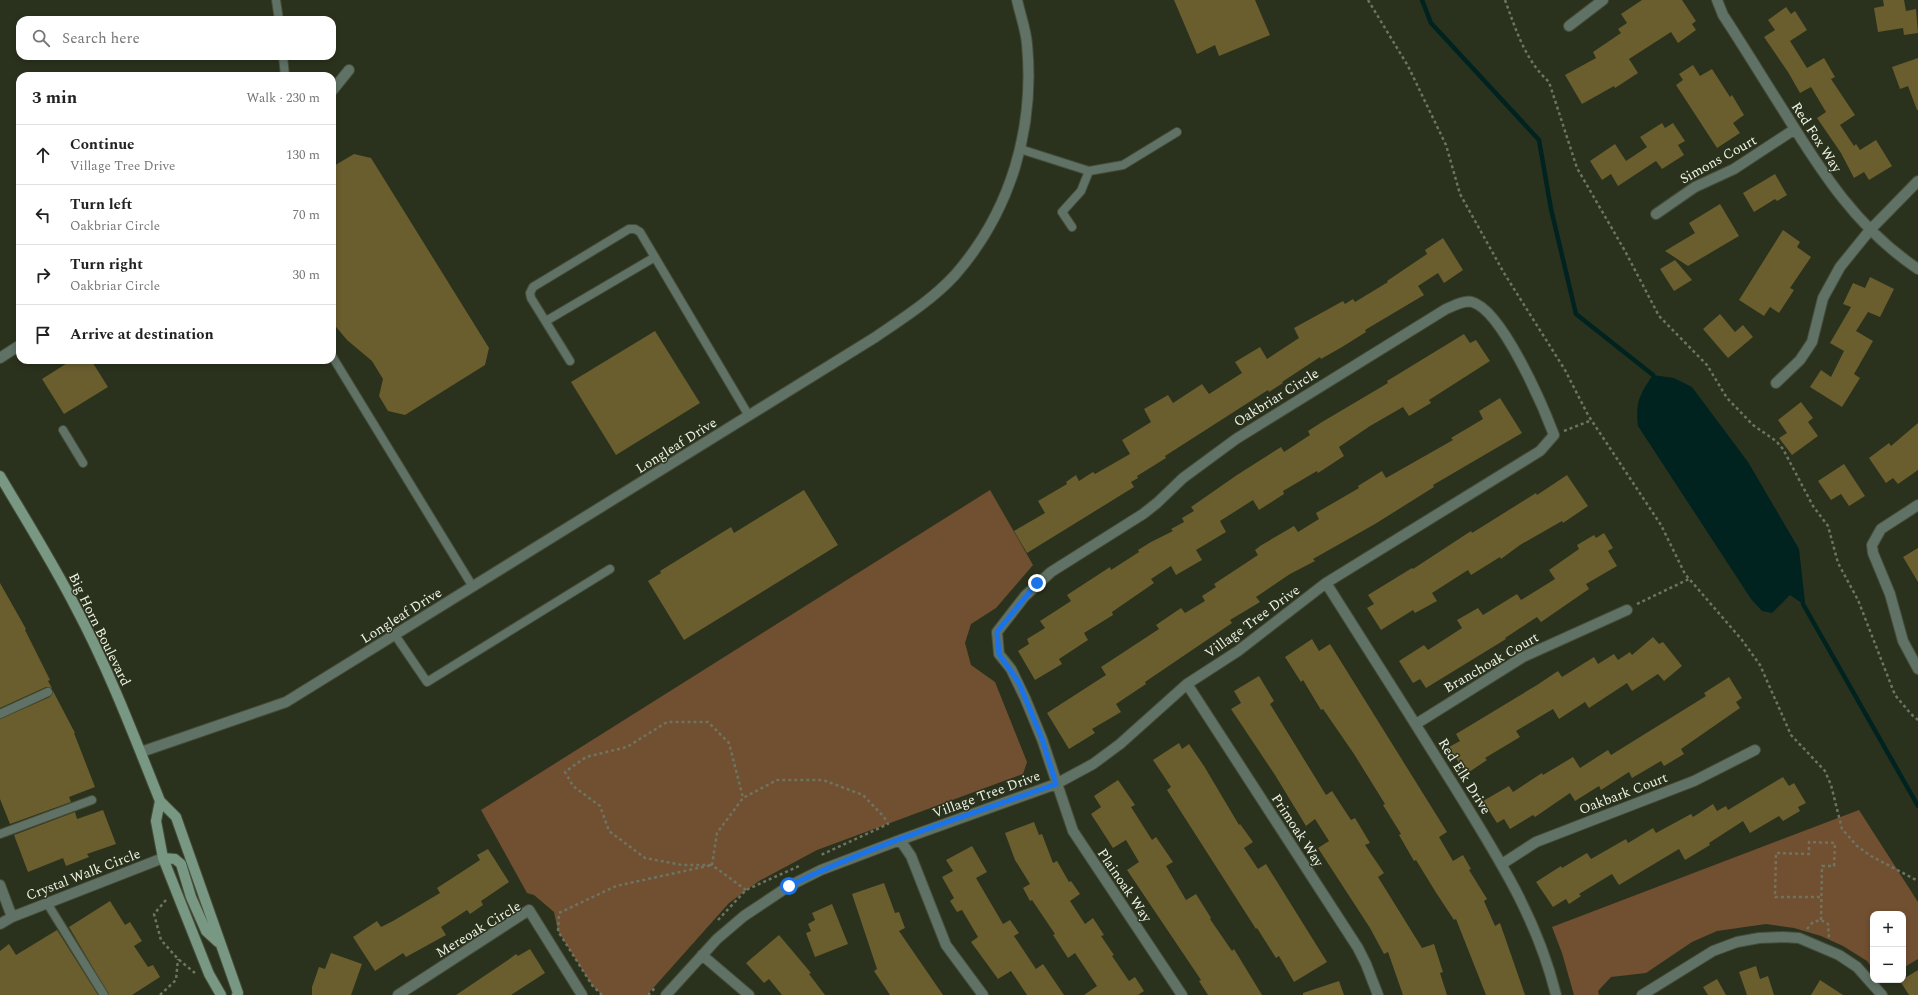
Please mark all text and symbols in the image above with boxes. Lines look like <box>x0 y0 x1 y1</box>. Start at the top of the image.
search box <box>16 16 336 60</box>
icon: search <box>30 27 52 49</box>
text: Search here <box>62 27 140 50</box>
text: 3 min <box>32 85 77 111</box>
text: Walk · 230 m <box>246 88 320 108</box>
street label: Red Fox Way <box>1786 98 1848 178</box>
street label: Simons Court <box>1676 130 1761 189</box>
text: Continue <box>70 133 135 156</box>
icon: ahead <box>32 144 54 166</box>
text: 130 m <box>286 145 320 165</box>
text: Village Tree Drive <box>70 156 175 176</box>
text: Turn left <box>70 193 132 216</box>
icon: left <box>32 204 54 226</box>
text: 70 m <box>293 205 320 225</box>
text: Oakbriar Circle <box>70 216 160 236</box>
text: Turn right <box>70 253 143 276</box>
icon: right <box>32 264 54 286</box>
text: 30 m <box>293 265 320 285</box>
text: Oakbriar Circle <box>70 276 160 296</box>
text: Arrive at destination <box>70 323 214 346</box>
icon: arrive <box>32 324 54 346</box>
street label: Oakbriar Circle <box>1230 363 1323 432</box>
street label: Longleaf Drive <box>632 412 721 479</box>
street label: Big Horn Boulevard <box>63 569 136 689</box>
route end <box>1028 574 1046 592</box>
street label: Village Tree Drive <box>1200 579 1305 663</box>
street label: Longleaf Drive <box>357 582 446 649</box>
street label: Branchoak Court <box>1440 627 1543 698</box>
street label: Red Elk Drive <box>1433 734 1496 819</box>
street label: Village Tree Drive <box>929 765 1043 824</box>
street label: Oakbark Court <box>1576 767 1671 820</box>
street label: Primoak Way <box>1266 790 1330 872</box>
street label: Crystal Walk Circle <box>23 843 144 906</box>
street label: Plainoak Way <box>1092 844 1158 927</box>
route start <box>780 877 798 895</box>
street label: Mereoak Circle <box>432 896 525 963</box>
map controls <box>1870 911 1906 983</box>
button: + <box>1870 911 1906 947</box>
button: − <box>1870 947 1906 983</box>

